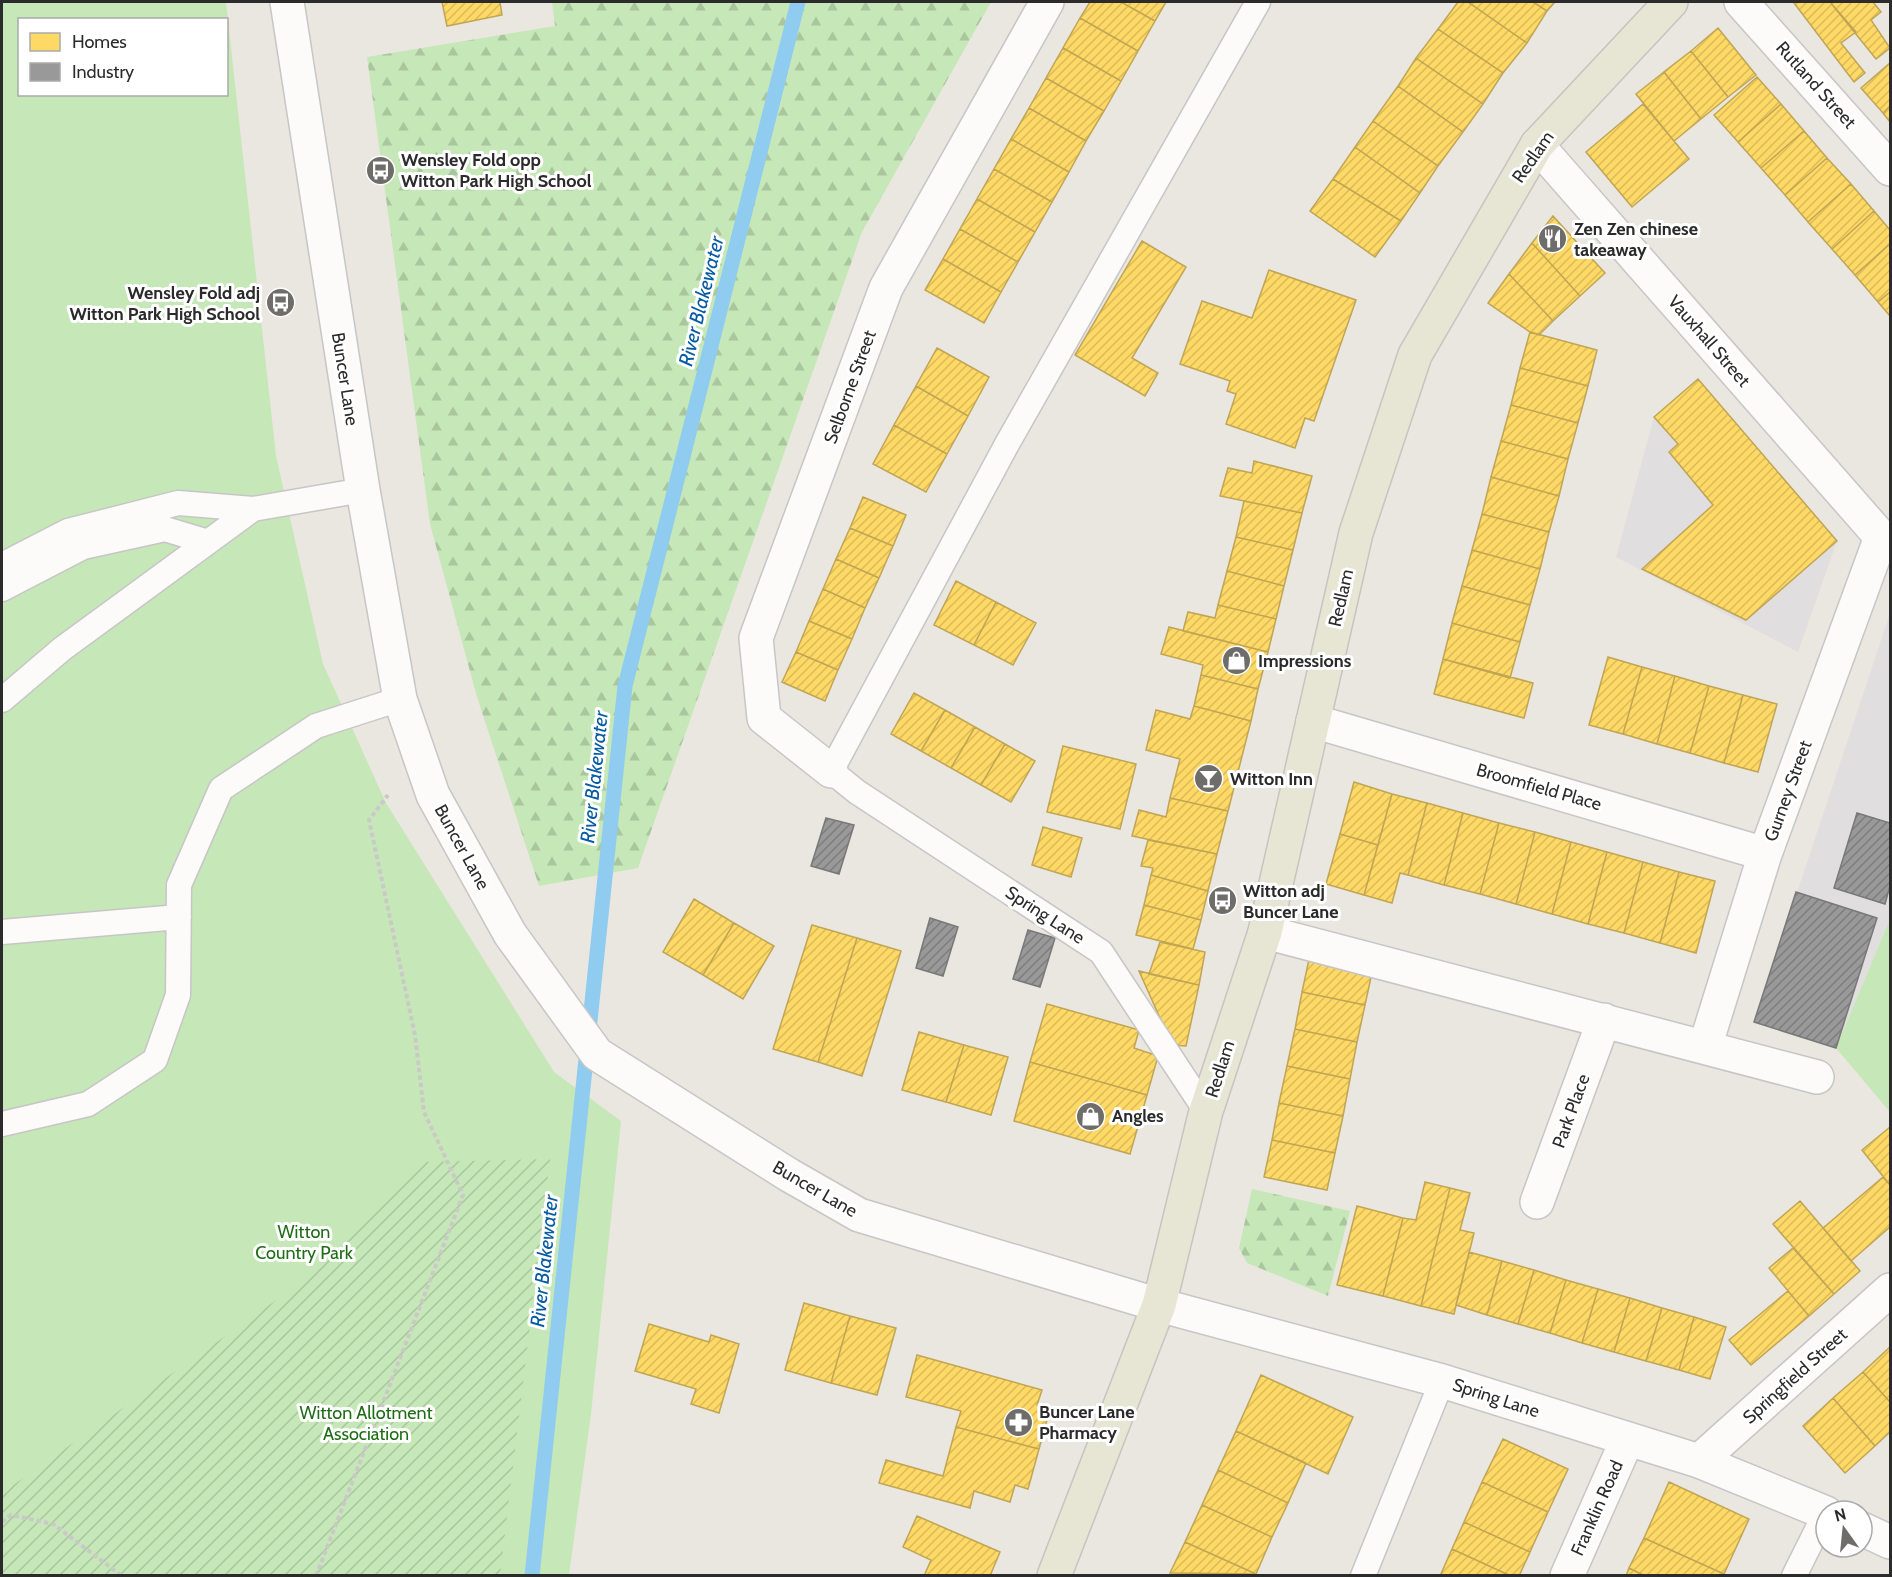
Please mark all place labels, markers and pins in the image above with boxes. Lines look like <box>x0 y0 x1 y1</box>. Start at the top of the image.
place label: Wensley Fold opp Witton Park High School <box>401 149 592 192</box>
bus stop icon: Wensley Fold opp Witton Park High School <box>364 154 396 186</box>
place label: Zen Zen chinese takeaway <box>1574 218 1698 261</box>
restaurant icon: Zen Zen chinese takeaway <box>1537 223 1569 255</box>
place label: Wensley Fold adj Witton Park High School <box>70 282 260 325</box>
bus stop icon: Wensley Fold adj Witton Park High School <box>265 287 297 319</box>
shop icon: Impressions <box>1221 645 1253 677</box>
place label: Impressions <box>1258 650 1352 672</box>
bar icon: Witton Inn <box>1193 763 1225 795</box>
place label: Witton Inn <box>1230 768 1313 790</box>
place label: Witton adj Buncer Lane <box>1243 880 1339 923</box>
bus stop icon: Witton adj Buncer Lane <box>1206 885 1238 917</box>
shop icon: Angles <box>1075 1100 1107 1132</box>
place label: Angles <box>1112 1105 1164 1127</box>
place label: Buncer Lane Pharmacy <box>1039 1401 1135 1444</box>
pharmacy icon: Buncer Lane Pharmacy <box>1002 1406 1034 1438</box>

